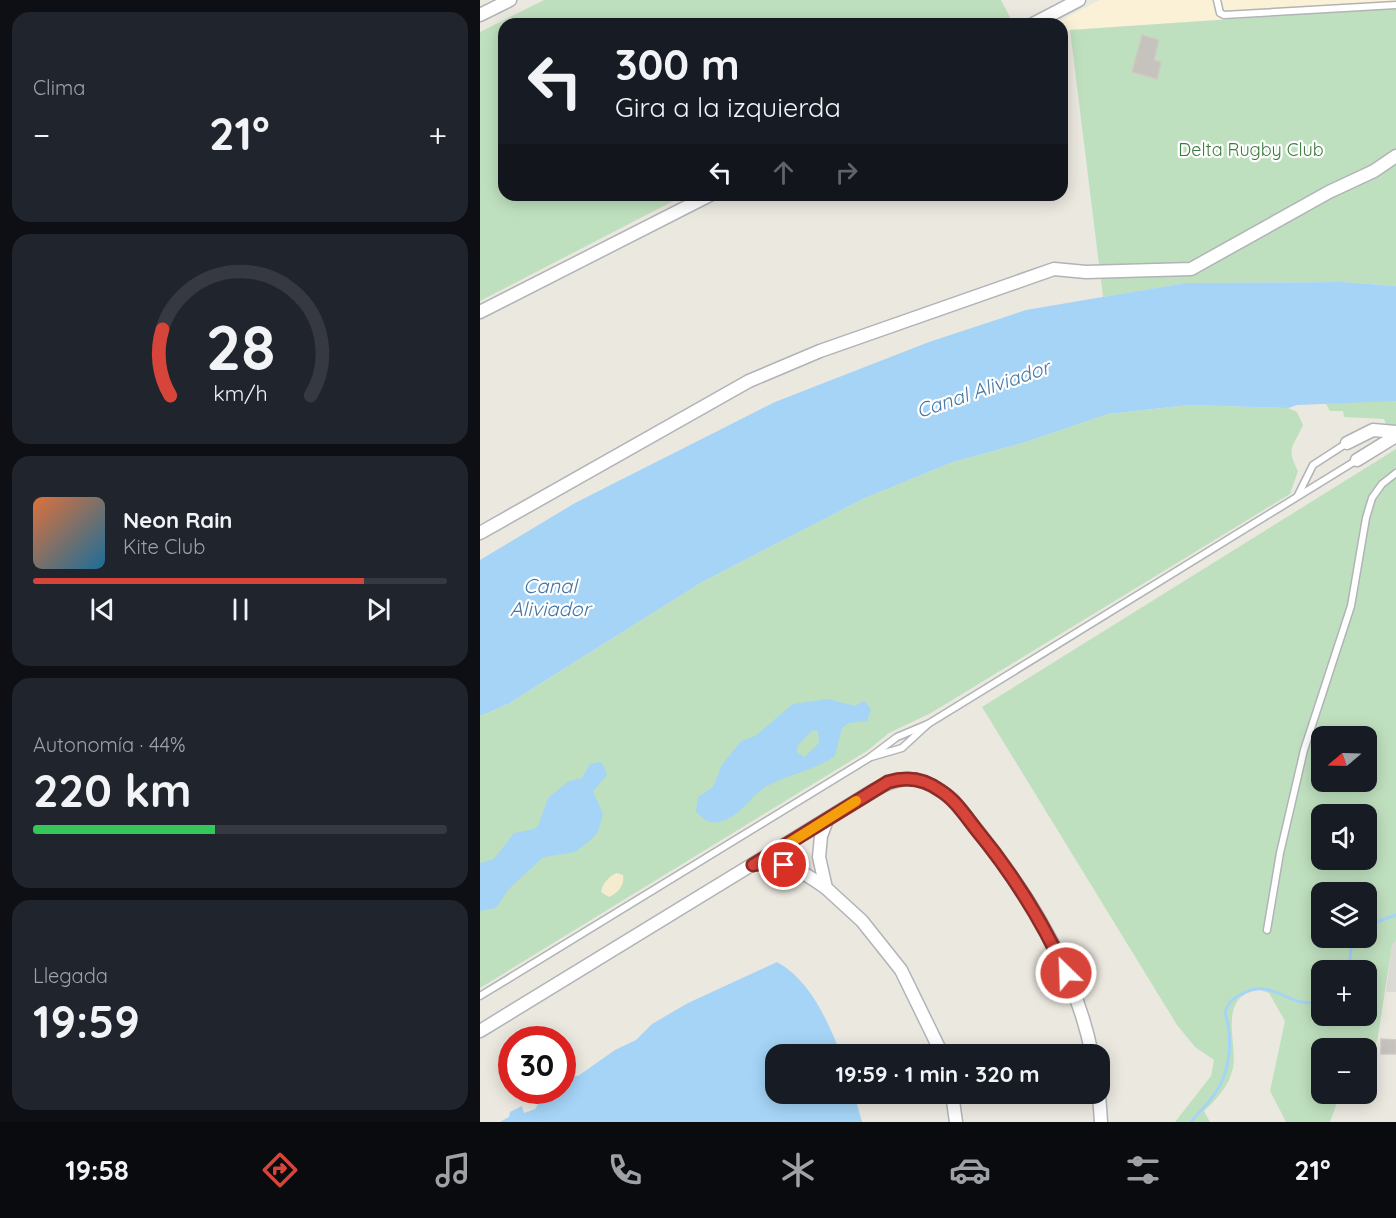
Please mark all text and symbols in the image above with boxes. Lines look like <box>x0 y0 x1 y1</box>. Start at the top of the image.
text: 300 m <box>615 38 740 91</box>
icon: left <box>516 42 594 120</box>
text: Clima <box>33 75 85 100</box>
text: Gira a la izquierda <box>615 90 841 124</box>
text: 21° <box>209 105 270 161</box>
text: − <box>33 114 50 155</box>
text: + <box>428 114 447 155</box>
park label: Delta Rugby Club <box>1178 138 1324 161</box>
icon: left <box>704 156 737 189</box>
icon: ahead <box>767 156 800 189</box>
icon: right <box>830 156 863 189</box>
text: 28 <box>205 308 275 386</box>
water label: Canal Aliviador <box>913 353 1055 423</box>
text: km/h <box>213 380 267 406</box>
text: Neon Rain <box>123 506 232 534</box>
text: Kite Club <box>123 534 205 559</box>
water label: Canal Aliviador <box>510 573 593 621</box>
icon: previous <box>86 593 119 626</box>
icon: pause <box>224 593 257 626</box>
icon: next <box>362 593 395 626</box>
north arrow <box>1311 726 1377 792</box>
map controls <box>1311 726 1377 1104</box>
text: Autonomía · 44% <box>33 732 186 757</box>
text: 220 km <box>33 762 192 818</box>
button: sound <box>1311 804 1377 870</box>
pin <box>758 839 809 890</box>
icon: arrive <box>767 848 800 881</box>
button: layers <box>1311 882 1377 948</box>
position arrow <box>1034 941 1098 1005</box>
button: + <box>1311 960 1377 1026</box>
text: Llegada <box>33 963 108 988</box>
text: 19:59 <box>33 993 140 1049</box>
speed limit sign: 30 <box>498 1026 576 1104</box>
button: − <box>1311 1038 1377 1104</box>
text: 19:59 · 1 min · 320 m <box>835 1060 1040 1088</box>
icon: directions <box>259 1149 301 1191</box>
icon: music <box>432 1149 474 1191</box>
icon: phone <box>604 1149 646 1191</box>
icon: climate <box>777 1149 819 1191</box>
icon: car <box>949 1149 991 1191</box>
icon: filters <box>1122 1149 1164 1191</box>
text: 19:58 <box>65 1153 129 1187</box>
text: 21° <box>1294 1153 1331 1187</box>

